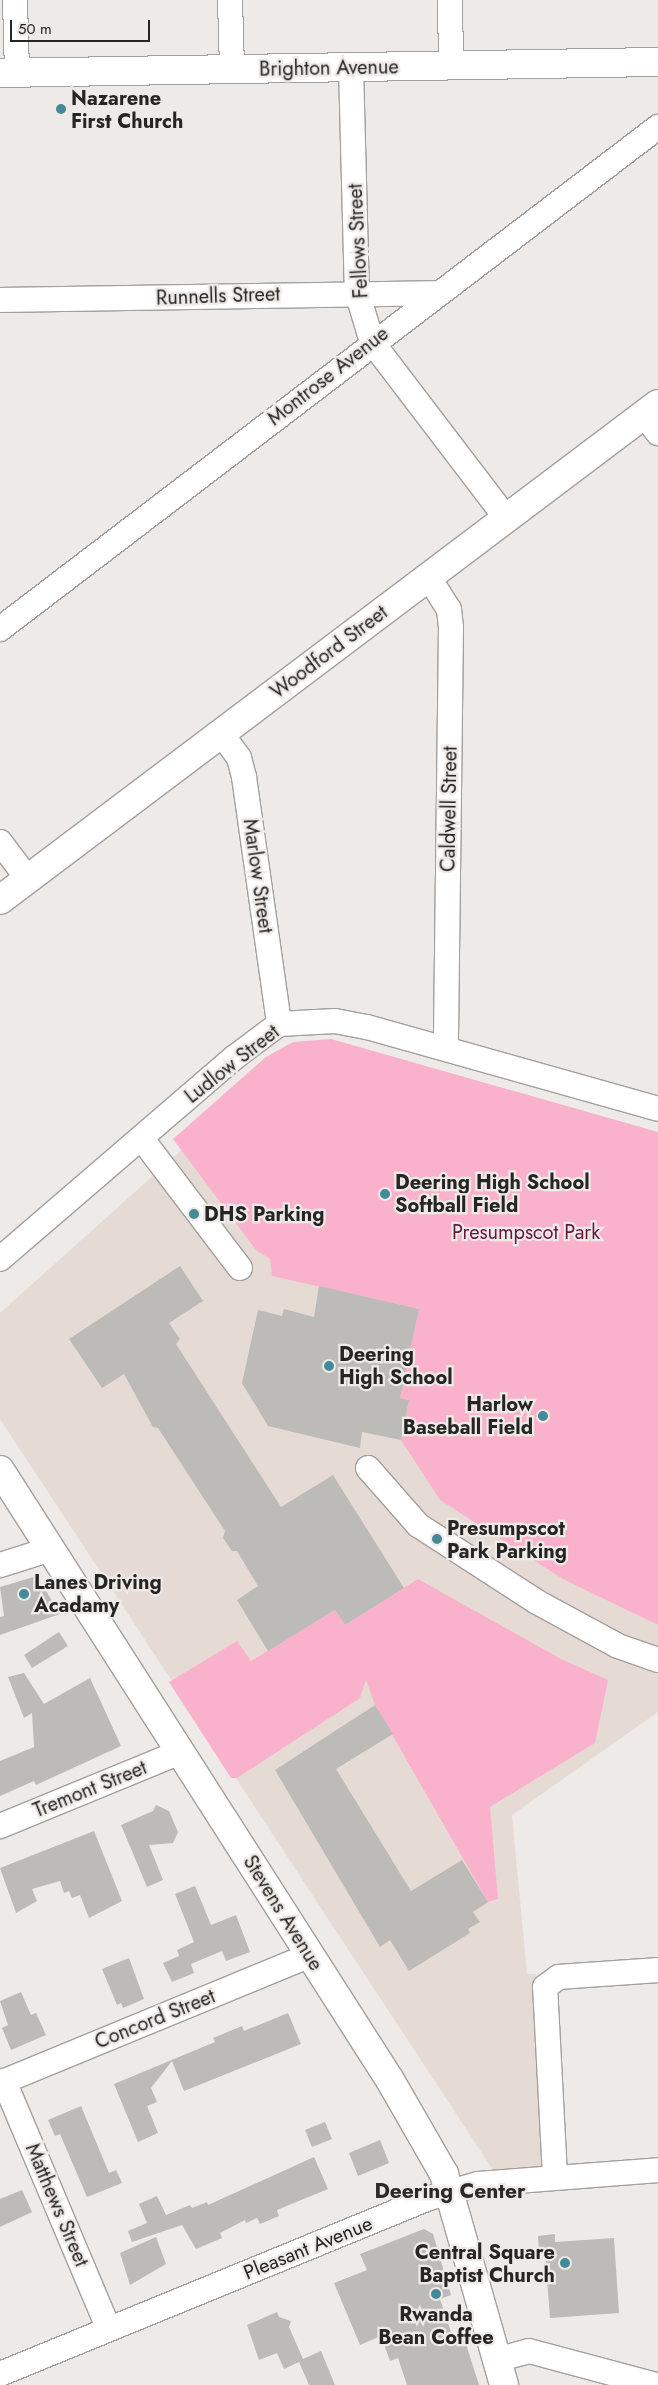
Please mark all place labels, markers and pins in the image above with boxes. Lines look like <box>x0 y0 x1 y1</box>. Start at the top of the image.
place label: Nazarene First Church <box>71 86 183 133</box>
marker: Nazarene First Church <box>55 103 67 115</box>
place label: Deering High School Softball Field <box>395 1170 590 1217</box>
marker: Deering High School Softball Field <box>379 1188 391 1200</box>
place label: DHS Parking <box>204 1202 324 1226</box>
marker: DHS Parking <box>188 1208 200 1220</box>
place label: Deering High School <box>339 1342 453 1389</box>
marker: Deering High School <box>323 1360 335 1372</box>
place label: Harlow Baseball Field <box>403 1392 533 1439</box>
marker: Harlow Baseball Field <box>537 1410 549 1422</box>
place label: Presumpscot Park Parking <box>447 1516 567 1563</box>
marker: Presumpscot Park Parking <box>431 1533 443 1545</box>
place label: Lanes Driving Acadamy <box>34 1570 162 1617</box>
marker: Lanes Driving Acadamy <box>18 1588 30 1600</box>
place label: Central Square Baptist Church <box>415 2240 555 2287</box>
marker: Central Square Baptist Church <box>559 2257 571 2269</box>
marker: Rwanda Bean Coffee <box>430 2288 442 2300</box>
place label: Rwanda Bean Coffee <box>378 2302 494 2349</box>

